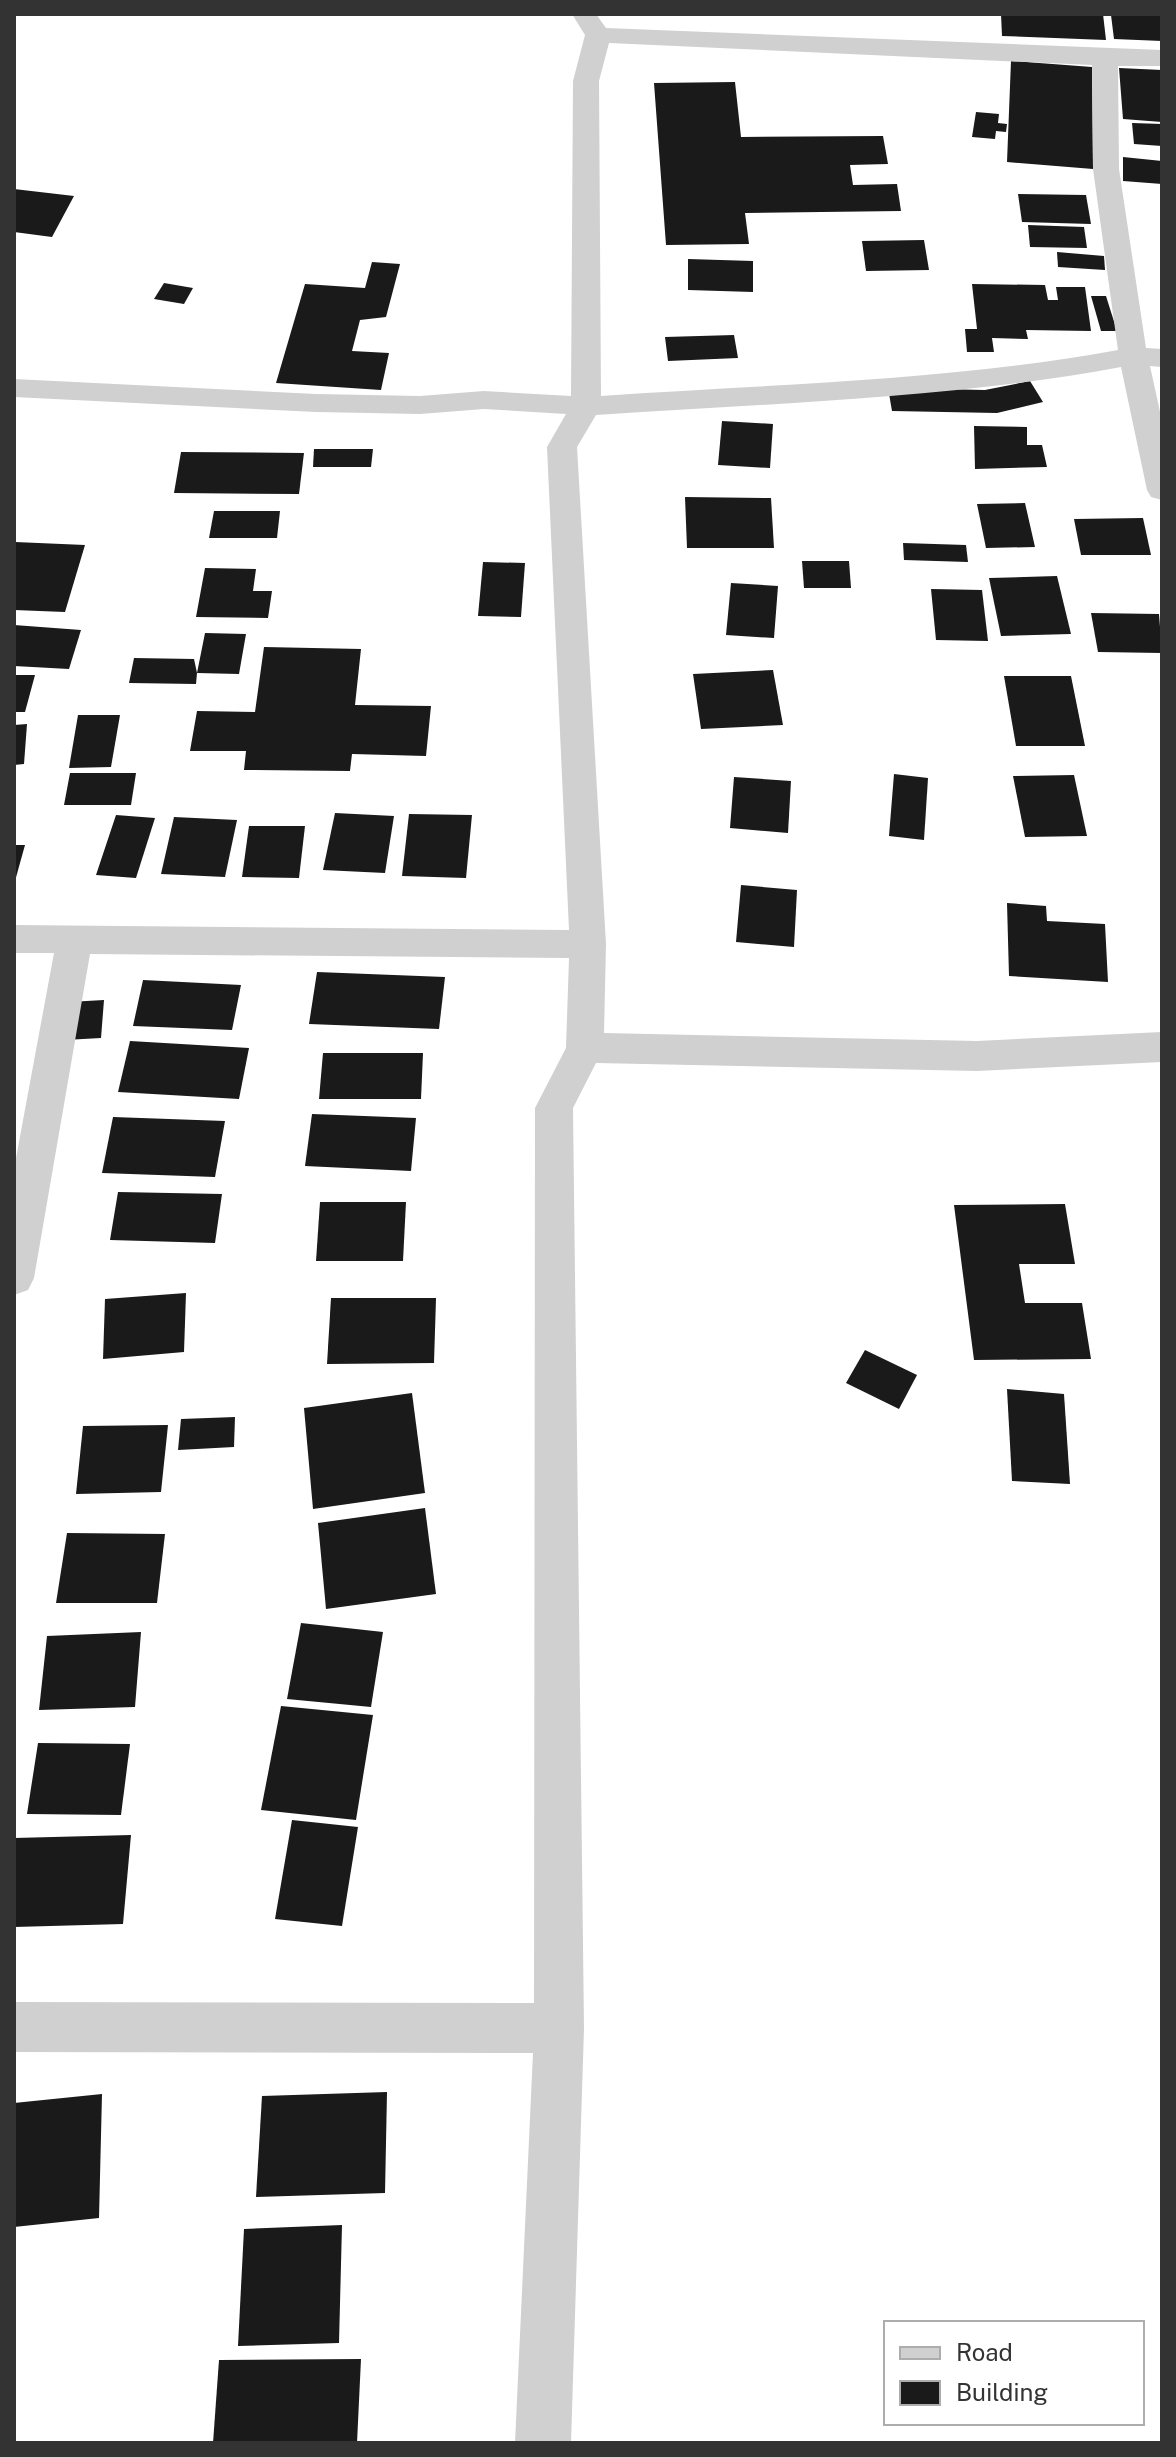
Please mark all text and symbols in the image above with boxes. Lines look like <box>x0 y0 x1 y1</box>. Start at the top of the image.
legend <box>884 2321 1144 2425</box>
text: Road <box>956 2338 1013 2366</box>
text: Building <box>956 2378 1048 2406</box>

